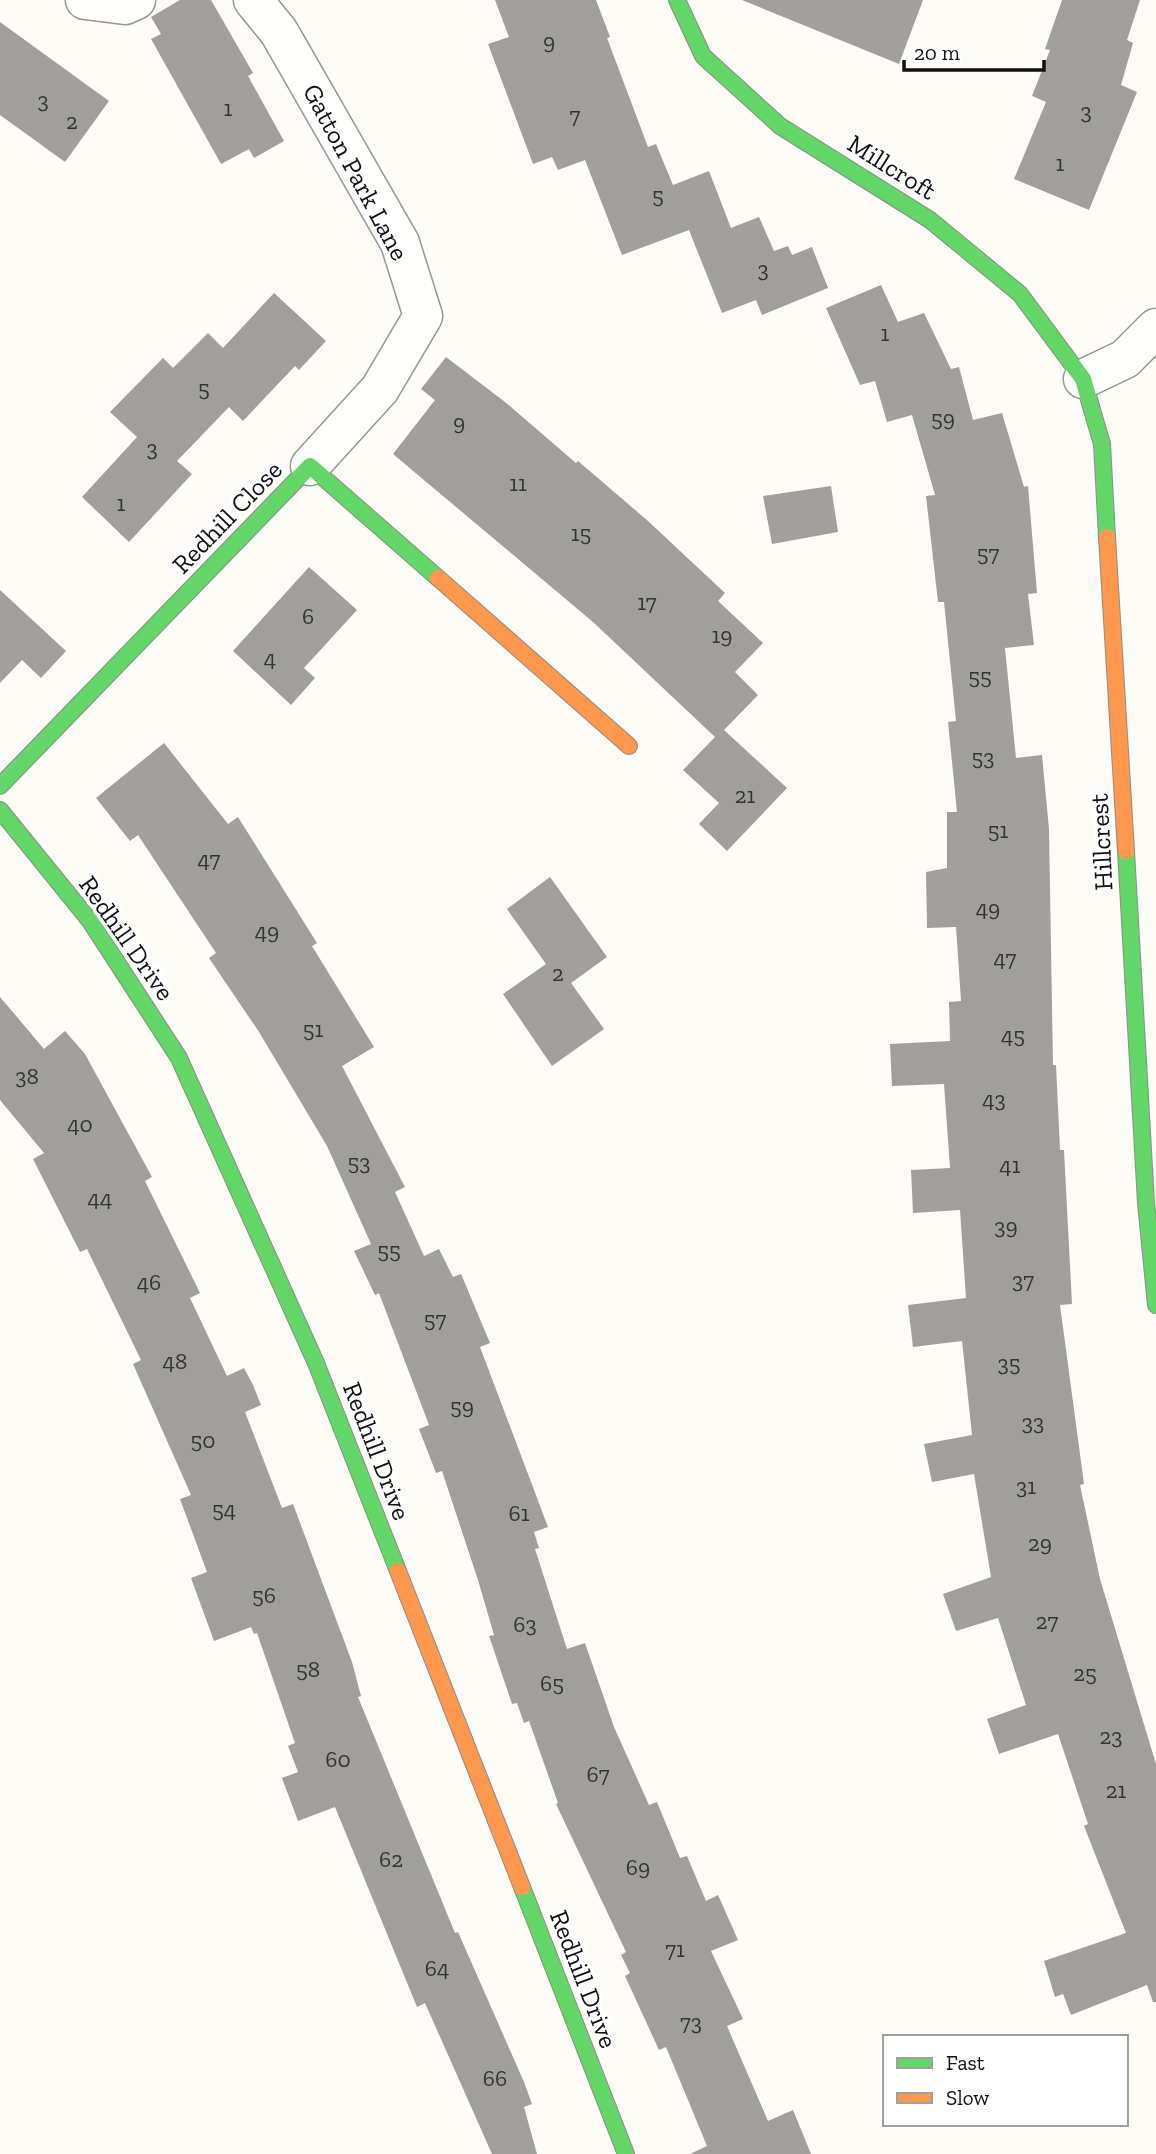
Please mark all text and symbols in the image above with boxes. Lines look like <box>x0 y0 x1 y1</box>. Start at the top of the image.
house number: 9 <box>543 27 555 55</box>
scale bar <box>904 28 1044 72</box>
text: 20 m <box>914 40 960 65</box>
street label: Gatton Park Lane <box>296 78 416 266</box>
house number: 3 <box>37 86 49 114</box>
house number: 1 <box>224 94 233 122</box>
house number: 3 <box>1080 97 1092 125</box>
house number: 7 <box>570 101 581 129</box>
house number: 2 <box>66 107 78 135</box>
street label: Millcroft <box>842 127 942 207</box>
house number: 1 <box>1056 149 1065 177</box>
house number: 5 <box>652 181 664 209</box>
house number: 3 <box>757 255 769 283</box>
house number: 1 <box>881 319 890 347</box>
house number: 5 <box>198 374 210 402</box>
house number: 59 <box>931 404 955 432</box>
house number: 9 <box>453 408 465 436</box>
house number: 3 <box>146 434 158 462</box>
street label: Redhill Close <box>165 454 289 580</box>
house number: 11 <box>509 469 527 497</box>
house number: 1 <box>117 489 126 517</box>
house number: 15 <box>571 519 591 547</box>
house number: 57 <box>977 539 999 567</box>
house number: 17 <box>637 588 657 616</box>
house number: 6 <box>302 602 314 630</box>
house number: 19 <box>711 621 733 649</box>
house number: 4 <box>264 644 276 672</box>
house number: 55 <box>968 662 992 690</box>
house number: 53 <box>971 743 995 771</box>
house number: 21 <box>735 781 755 809</box>
street label: Hillcrest <box>1082 792 1120 891</box>
house number: 51 <box>988 816 1008 844</box>
house number: 47 <box>198 845 221 873</box>
street label: Redhill Drive <box>72 869 182 1007</box>
house number: 49 <box>976 894 1000 922</box>
house number: 49 <box>255 917 279 945</box>
house number: 47 <box>994 944 1017 972</box>
house number: 2 <box>552 959 564 987</box>
house number: 51 <box>303 1015 323 1043</box>
house number: 45 <box>1001 1021 1025 1049</box>
house number: 38 <box>15 1062 39 1090</box>
house number: 43 <box>982 1085 1006 1113</box>
house number: 40 <box>67 1110 93 1138</box>
house number: 53 <box>347 1148 371 1176</box>
house number: 41 <box>999 1151 1021 1179</box>
house number: 44 <box>88 1184 112 1212</box>
house number: 39 <box>994 1212 1018 1240</box>
house number: 55 <box>377 1236 401 1264</box>
house number: 37 <box>1012 1266 1034 1294</box>
house number: 46 <box>137 1268 161 1296</box>
house number: 57 <box>424 1305 446 1333</box>
house number: 48 <box>163 1347 187 1375</box>
house number: 35 <box>997 1349 1021 1377</box>
street label: Redhill Drive <box>336 1378 418 1524</box>
house number: 59 <box>450 1392 474 1420</box>
house number: 33 <box>1022 1408 1044 1436</box>
house number: 50 <box>190 1426 216 1454</box>
house number: 31 <box>1016 1472 1036 1500</box>
house number: 54 <box>212 1495 236 1523</box>
house number: 61 <box>508 1499 530 1527</box>
house number: 29 <box>1028 1529 1052 1557</box>
house number: 56 <box>252 1581 276 1609</box>
house number: 27 <box>1036 1607 1059 1635</box>
house number: 63 <box>513 1610 537 1638</box>
house number: 58 <box>296 1655 320 1683</box>
house number: 25 <box>1073 1659 1097 1687</box>
house number: 65 <box>540 1669 564 1697</box>
house number: 23 <box>1099 1722 1123 1750</box>
house number: 60 <box>325 1745 351 1773</box>
house number: 67 <box>586 1760 610 1788</box>
house number: 21 <box>1106 1776 1126 1804</box>
house number: 62 <box>379 1845 403 1873</box>
house number: 69 <box>626 1853 650 1881</box>
street label: Redhill Drive <box>543 1906 625 2052</box>
house number: 71 <box>665 1935 685 1963</box>
house number: 64 <box>425 1954 449 1982</box>
house number: 73 <box>680 2008 702 2036</box>
legend <box>883 2035 1128 2126</box>
text: Fast <box>946 2050 985 2075</box>
house number: 66 <box>483 2064 507 2092</box>
text: Slow <box>946 2085 989 2110</box>

